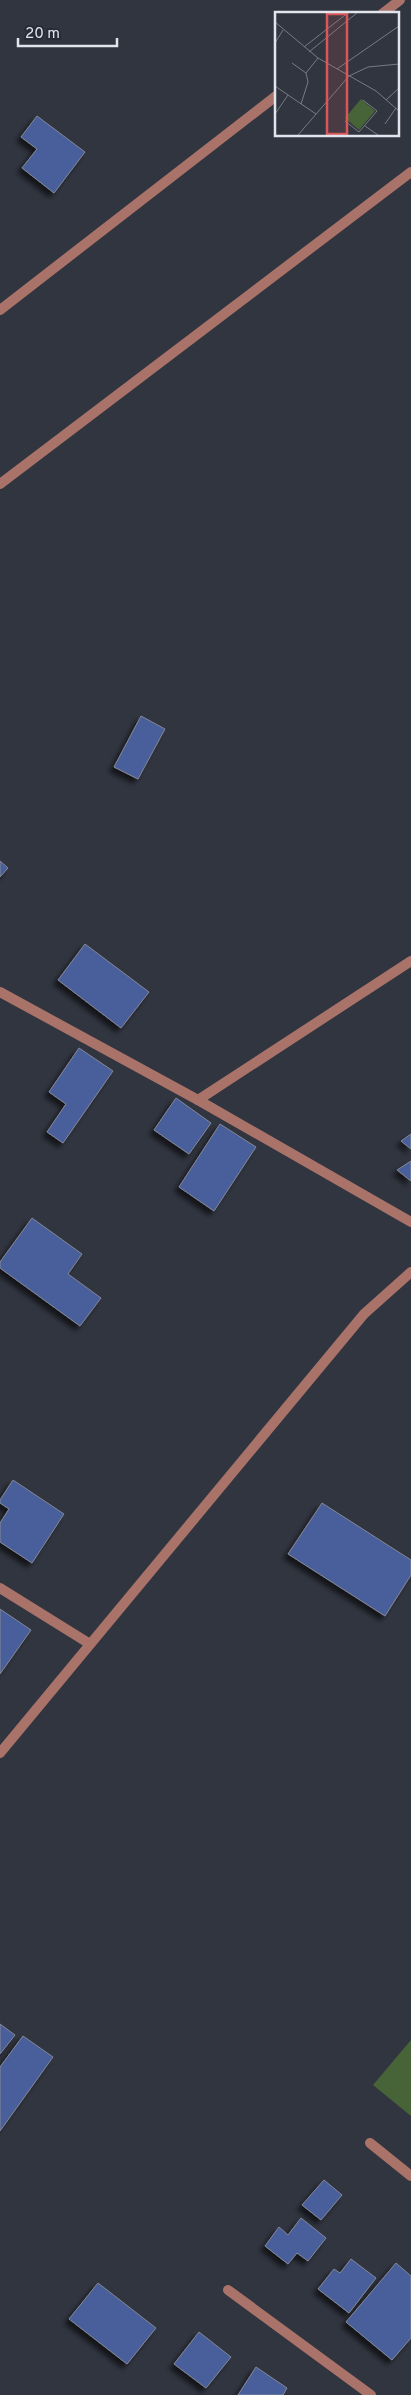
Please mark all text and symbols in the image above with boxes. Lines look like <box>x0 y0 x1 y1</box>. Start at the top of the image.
inset map <box>275 12 398 136</box>
scale bar <box>18 15 116 47</box>
text: 20 m <box>25 25 60 44</box>

